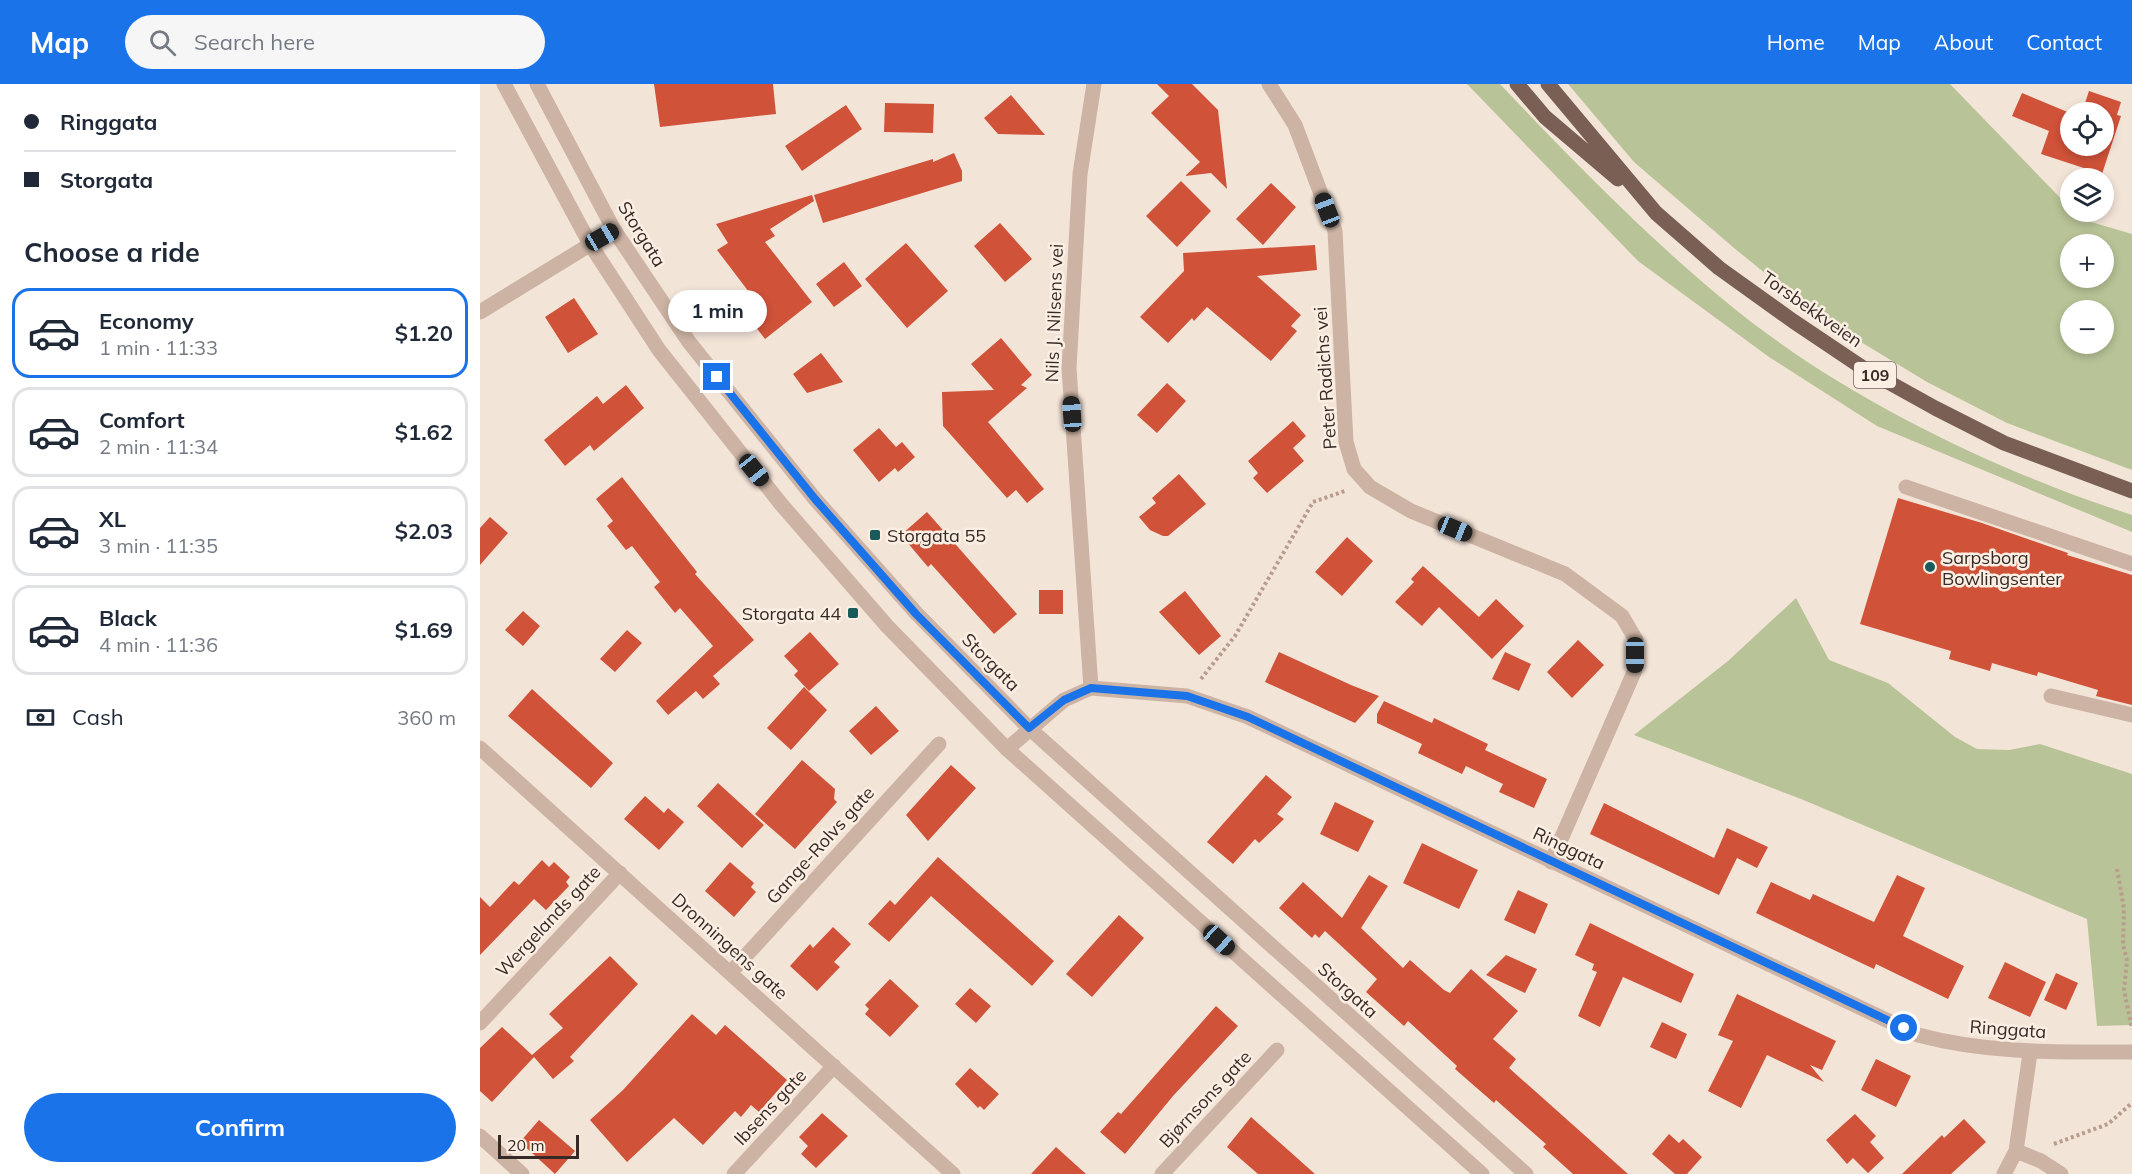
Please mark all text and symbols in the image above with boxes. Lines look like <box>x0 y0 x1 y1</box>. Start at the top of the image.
search box <box>125 15 545 69</box>
text: Map <box>30 25 89 60</box>
icon: search <box>146 26 179 59</box>
text: Search here <box>194 28 315 56</box>
text: Home <box>1767 29 1825 55</box>
text: Map <box>1858 29 1901 55</box>
text: About <box>1934 29 1993 55</box>
text: Contact <box>2026 29 2102 55</box>
map controls <box>2060 102 2114 354</box>
button: locate <box>2060 102 2114 156</box>
text: Ringgata <box>60 108 157 136</box>
text: Storgata <box>60 166 153 194</box>
button: layers <box>2060 168 2114 222</box>
car <box>1312 190 1342 230</box>
street label: Storgata <box>613 197 671 271</box>
car <box>582 220 622 254</box>
button: + <box>2060 234 2114 288</box>
text: Choose a ride <box>24 235 200 269</box>
street label: Nils J. Nilsens vei <box>1040 243 1068 383</box>
street label: Torsbekkveien <box>1757 266 1867 352</box>
callout: 1 min <box>668 290 766 332</box>
text: 1 min <box>691 298 744 323</box>
button: − <box>2060 300 2114 354</box>
icon: car <box>27 306 81 360</box>
street label: Peter Radichs vei <box>1309 306 1341 450</box>
text: Economy <box>99 307 194 335</box>
text: $1.20 <box>395 319 453 347</box>
text: 1 min · 11:33 <box>99 335 218 360</box>
road number: 109 <box>1854 362 1896 388</box>
route end <box>703 363 730 390</box>
car <box>1062 395 1082 433</box>
icon: car <box>27 405 81 459</box>
text: Comfort <box>99 406 185 434</box>
text: $1.62 <box>395 418 453 446</box>
text: 2 min · 11:34 <box>99 434 218 459</box>
car <box>736 450 772 490</box>
icon: car <box>27 504 81 558</box>
text: XL <box>99 505 126 533</box>
car <box>1435 514 1475 544</box>
text: $2.03 <box>395 517 453 545</box>
place label: Storgata 55 <box>887 524 986 547</box>
marker: Storgata 55 <box>868 528 882 542</box>
text: 3 min · 11:35 <box>99 533 218 558</box>
place label: Sarpsborg Bowlingsenter <box>1942 546 2062 590</box>
marker: Sarpsborg Bowlingsenter <box>1923 560 1937 574</box>
place label: Storgata 44 <box>742 602 841 625</box>
icon: car <box>27 603 81 657</box>
text: Black <box>99 604 157 632</box>
marker: Storgata 44 <box>846 606 860 620</box>
text: $1.69 <box>395 616 453 644</box>
street label: Storgata <box>957 628 1025 696</box>
text: 4 min · 11:36 <box>99 632 218 657</box>
car <box>1626 637 1644 673</box>
icon: cash <box>24 701 57 734</box>
text: Cash <box>72 703 124 731</box>
text: 360 m <box>397 705 456 730</box>
street label: Gange-Rolvs gate <box>761 781 879 909</box>
street label: Ringgata <box>1529 821 1609 875</box>
street label: Wergelands gate <box>491 861 605 981</box>
street label: Dronningens gate <box>667 888 793 1004</box>
car <box>1200 921 1238 959</box>
street label: Storgata <box>1313 957 1383 1023</box>
route start <box>1890 1014 1917 1041</box>
street label: Ringgata <box>1969 1015 2047 1043</box>
street label: Bjørnsons gate <box>1154 1045 1256 1153</box>
street label: Ibsens gate <box>729 1064 811 1150</box>
button: Confirm <box>24 1093 456 1162</box>
scale bar <box>498 1132 579 1160</box>
text: 20 m <box>507 1135 544 1155</box>

